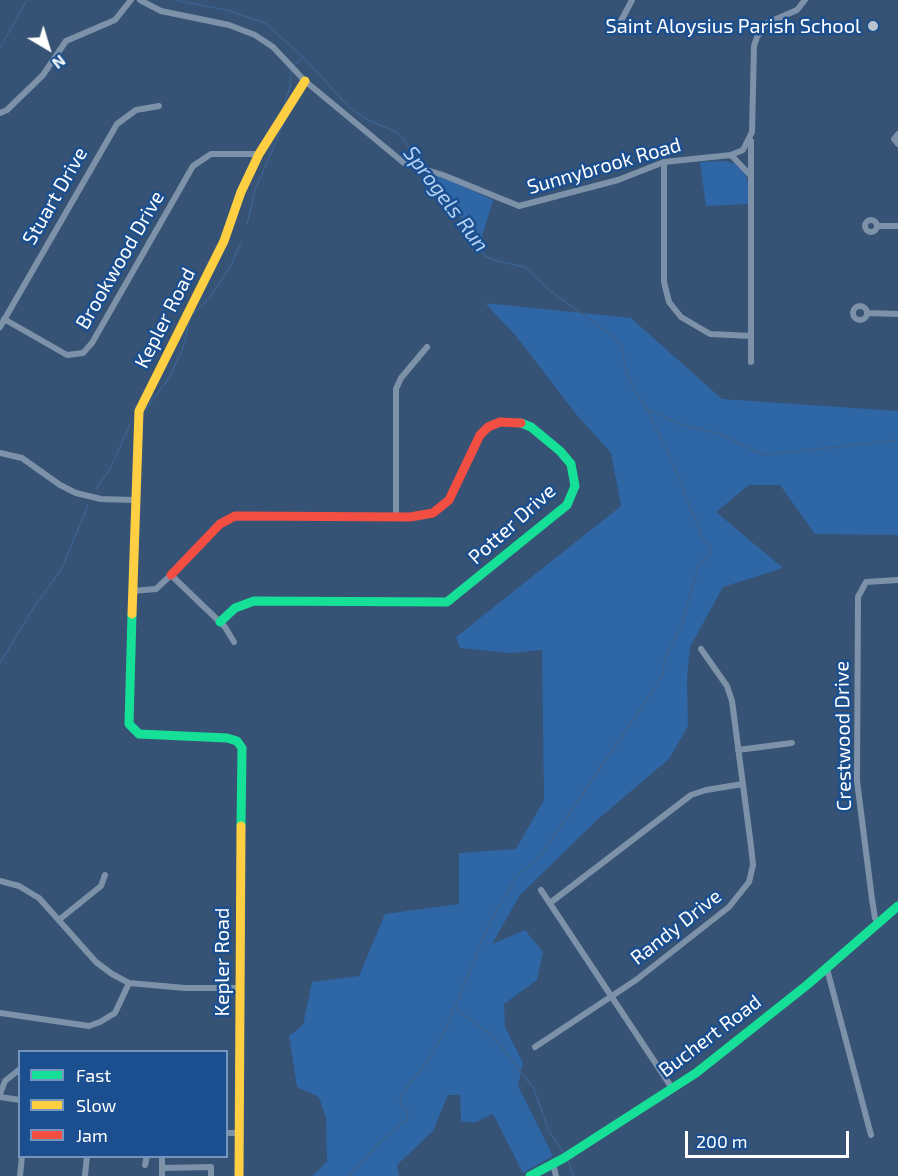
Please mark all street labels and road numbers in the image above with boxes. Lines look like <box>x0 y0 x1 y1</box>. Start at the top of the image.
street label: Sunnybrook Road <box>524 133 684 199</box>
street label: Stuart Drive <box>17 143 93 249</box>
street label: Brookwood Drive <box>71 187 169 333</box>
street label: Kepler Road <box>130 264 200 372</box>
street label: Potter Drive <box>463 479 561 569</box>
street label: Crestwood Drive <box>830 661 856 811</box>
street label: Randy Drive <box>626 884 726 970</box>
street label: Kepler Road <box>210 907 234 1017</box>
street label: Buchert Road <box>654 990 766 1082</box>

